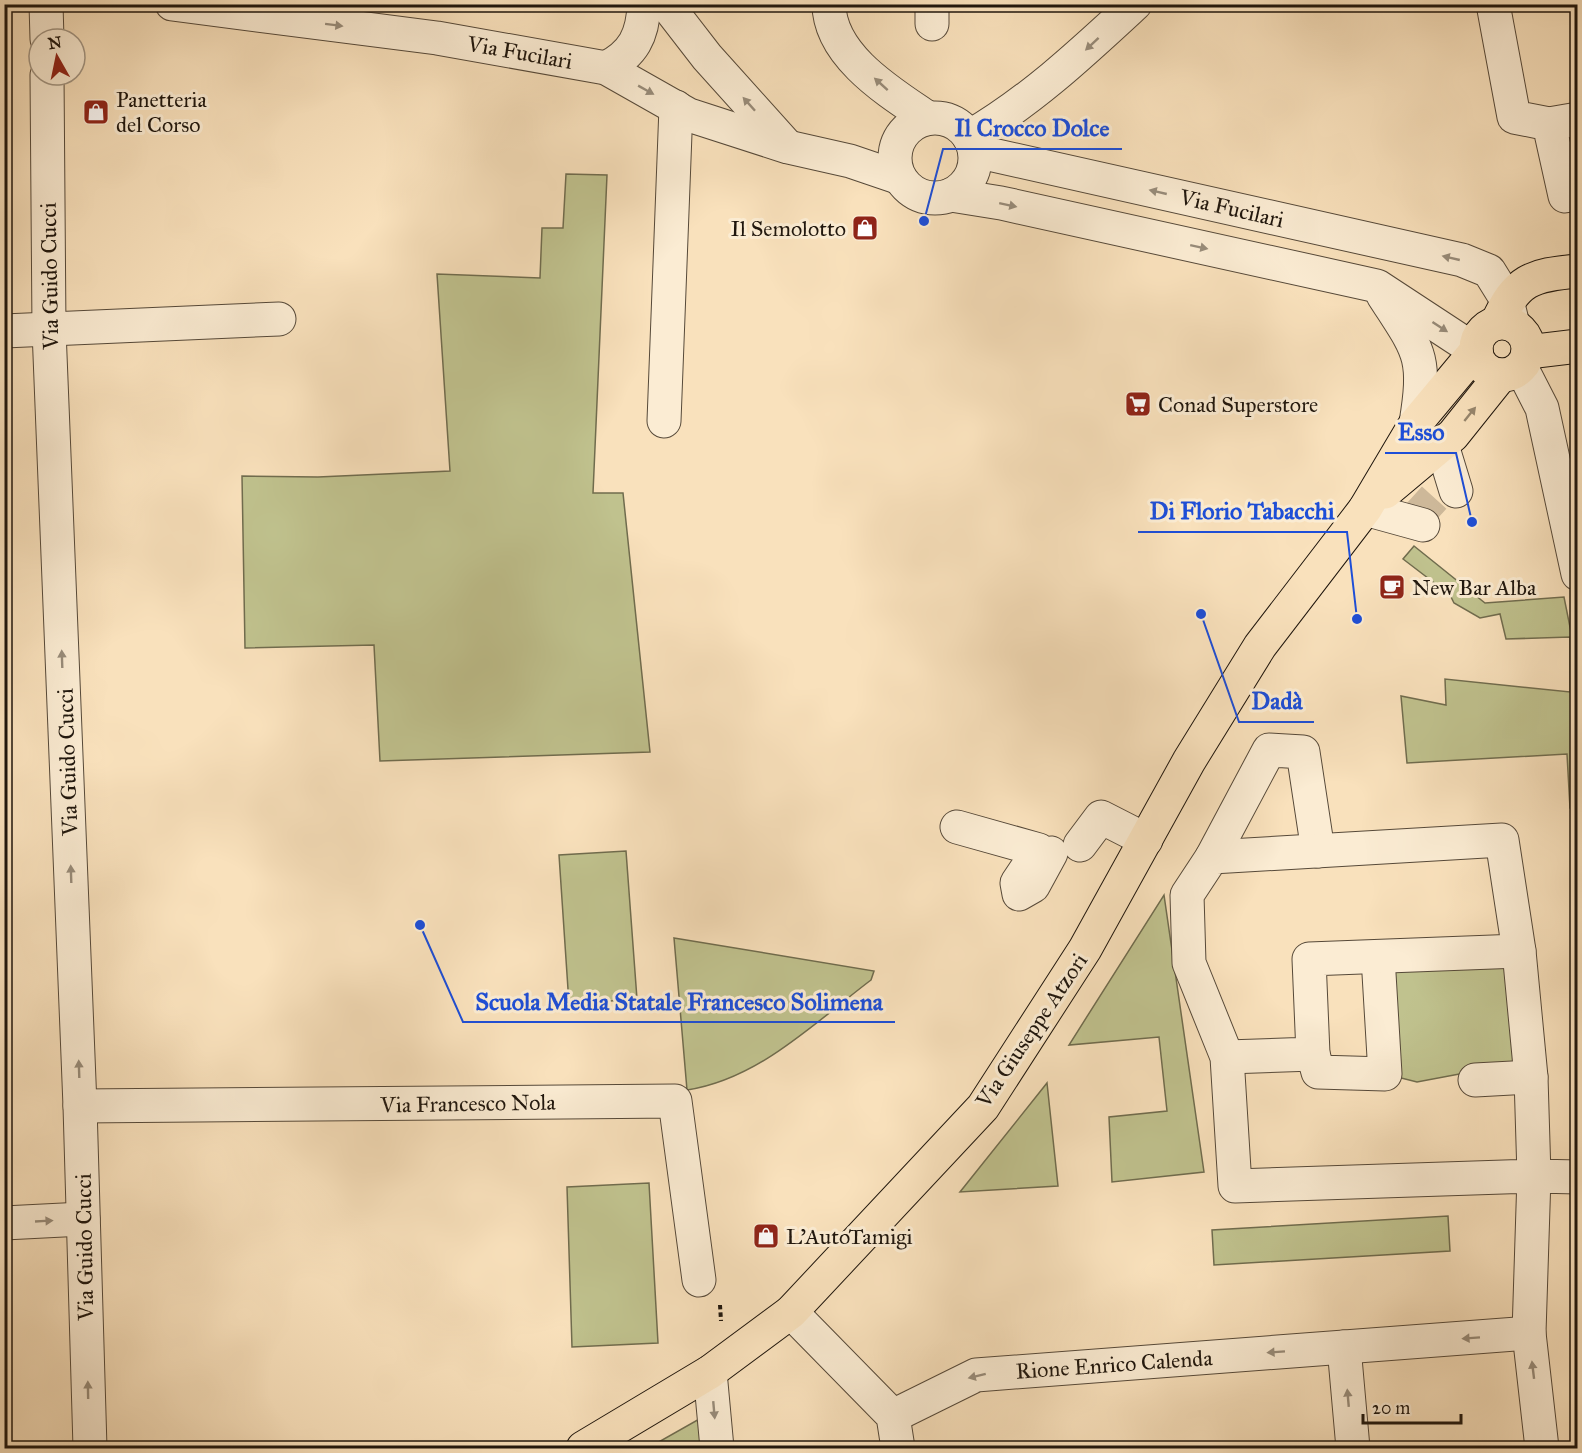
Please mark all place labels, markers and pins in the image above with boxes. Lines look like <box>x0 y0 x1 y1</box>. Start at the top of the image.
place label: Panetteria del Corso <box>116 86 208 138</box>
shop icon: Panetteria del Corso <box>81 97 111 127</box>
callout: Il Crocco Dolce <box>943 107 1122 149</box>
shop icon: Il Semolotto <box>850 213 880 243</box>
place label: Il Semolotto <box>731 215 846 242</box>
supermarket icon: Conad Superstore <box>1123 389 1153 419</box>
place label: Conad Superstore <box>1158 391 1318 418</box>
callout: Esso <box>1385 411 1456 453</box>
callout: Di Florio Tabacchi <box>1138 490 1347 532</box>
cafe icon: New Bar Alba <box>1377 572 1407 602</box>
place label: New Bar Alba <box>1412 574 1537 601</box>
callout: Dadà <box>1239 680 1314 722</box>
callout: Scuola Media Statale Francesco Solimena <box>463 980 895 1022</box>
shop icon: L'AutoTamigi <box>751 1221 781 1251</box>
place label: L'AutoTamigi <box>786 1223 913 1250</box>

